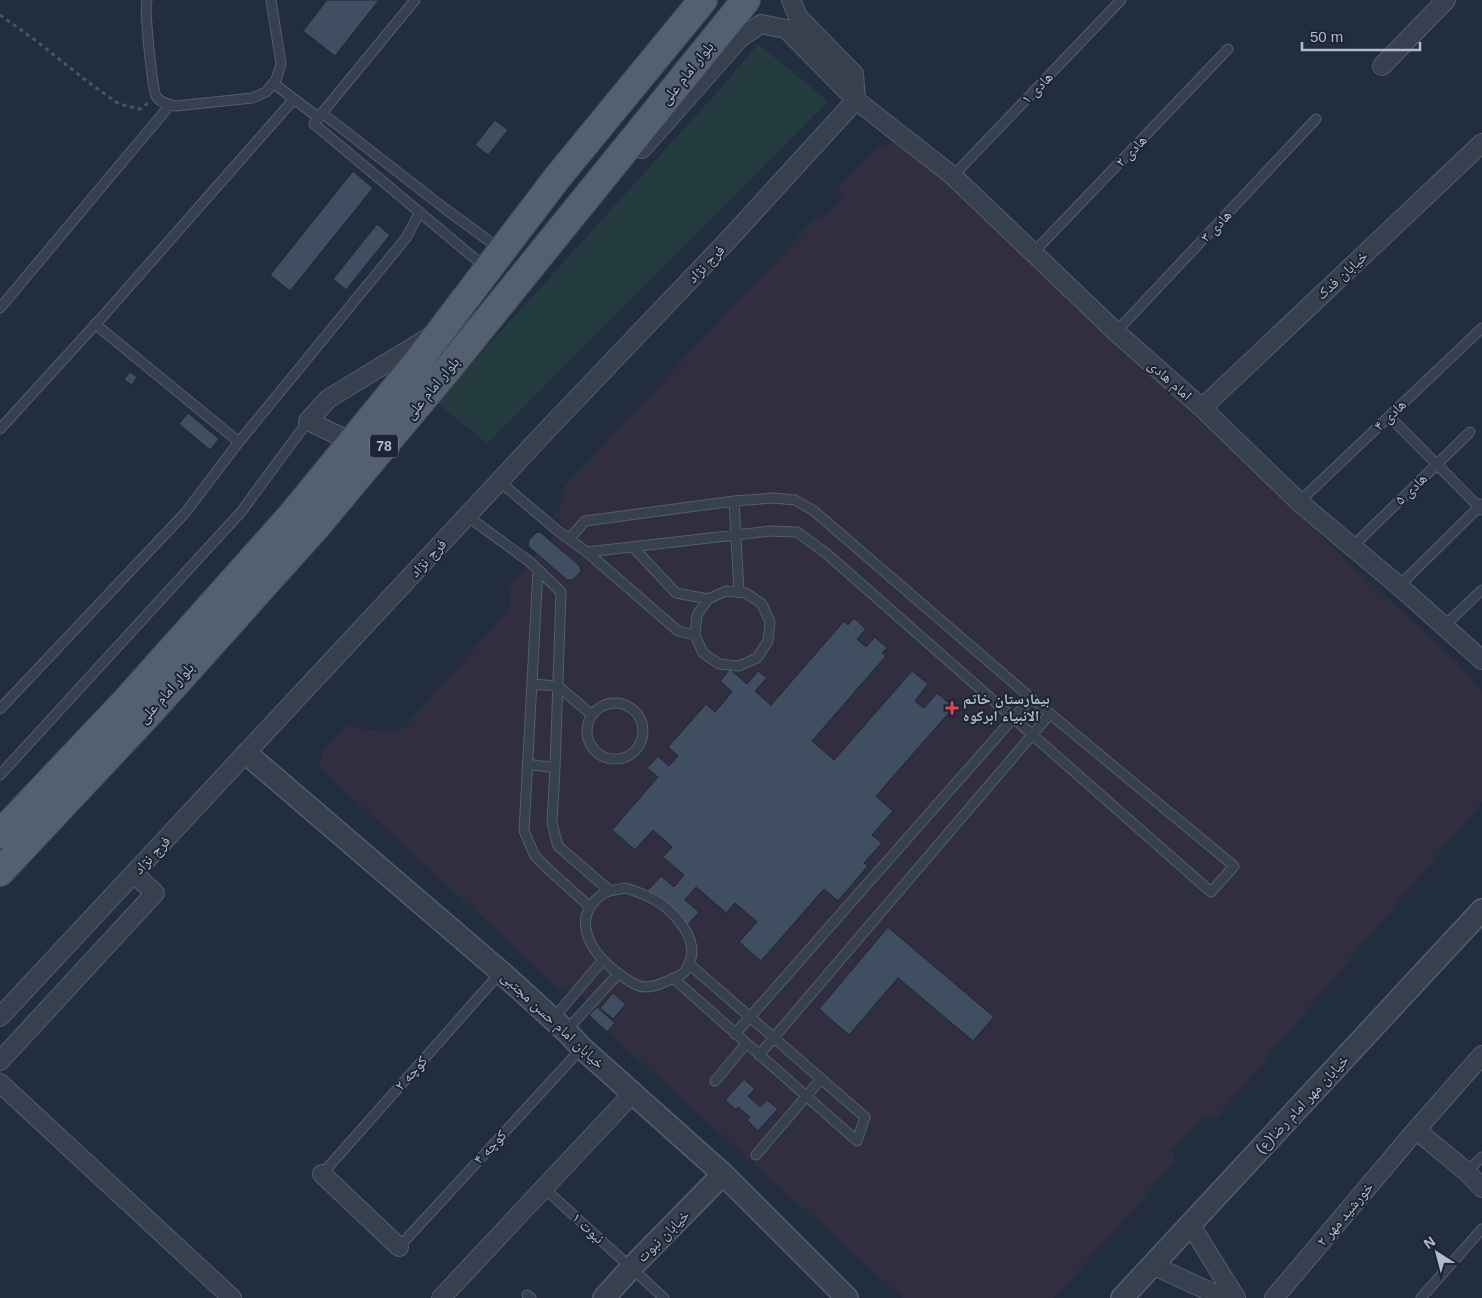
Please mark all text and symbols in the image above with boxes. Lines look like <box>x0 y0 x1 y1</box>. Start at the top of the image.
scale bar <box>1302 20 1420 52</box>
text: 50 m <box>1310 28 1343 45</box>
street label: بلوار امام علی <box>656 38 719 109</box>
street label: هادی ۱ <box>1017 68 1057 109</box>
street label: هادی ۲ <box>1111 131 1151 172</box>
street label: هادی ۳ <box>1197 206 1236 247</box>
street label: فرج نژاد <box>684 241 729 288</box>
street label: خیابان فدک <box>1313 246 1373 304</box>
street label: بلوار امام علی <box>401 353 464 423</box>
street label: امام هادی <box>1144 356 1196 405</box>
street label: هادی ۴ <box>1370 395 1411 435</box>
road number: 78 <box>370 434 398 458</box>
street label: هادی ۵ <box>1391 469 1432 509</box>
street label: فرج نژاد <box>406 535 451 582</box>
street label: بلوار امام علی <box>134 659 199 728</box>
place label: بیمارستان خاتم الانبیاء ابرکوه <box>963 690 1050 725</box>
marker: بیمارستان خاتم الانبیاء ابرکوه <box>945 701 959 715</box>
street label: فرج نژاد <box>130 832 175 879</box>
street label: خیابان امام حسن مجتبی <box>497 967 609 1074</box>
street label: خیابان مهر امام رضا(ع) <box>1252 1051 1353 1158</box>
street label: کوچه ۲ <box>391 1052 431 1094</box>
street label: کوچه ۴ <box>470 1126 510 1168</box>
street label: خورشید مهر ۲ <box>1313 1178 1377 1250</box>
street label: خیابان نبوت <box>633 1206 694 1267</box>
street label: نبوت ۱ <box>568 1208 608 1248</box>
north arrow <box>1412 1228 1462 1278</box>
text: N <box>1421 1233 1438 1252</box>

